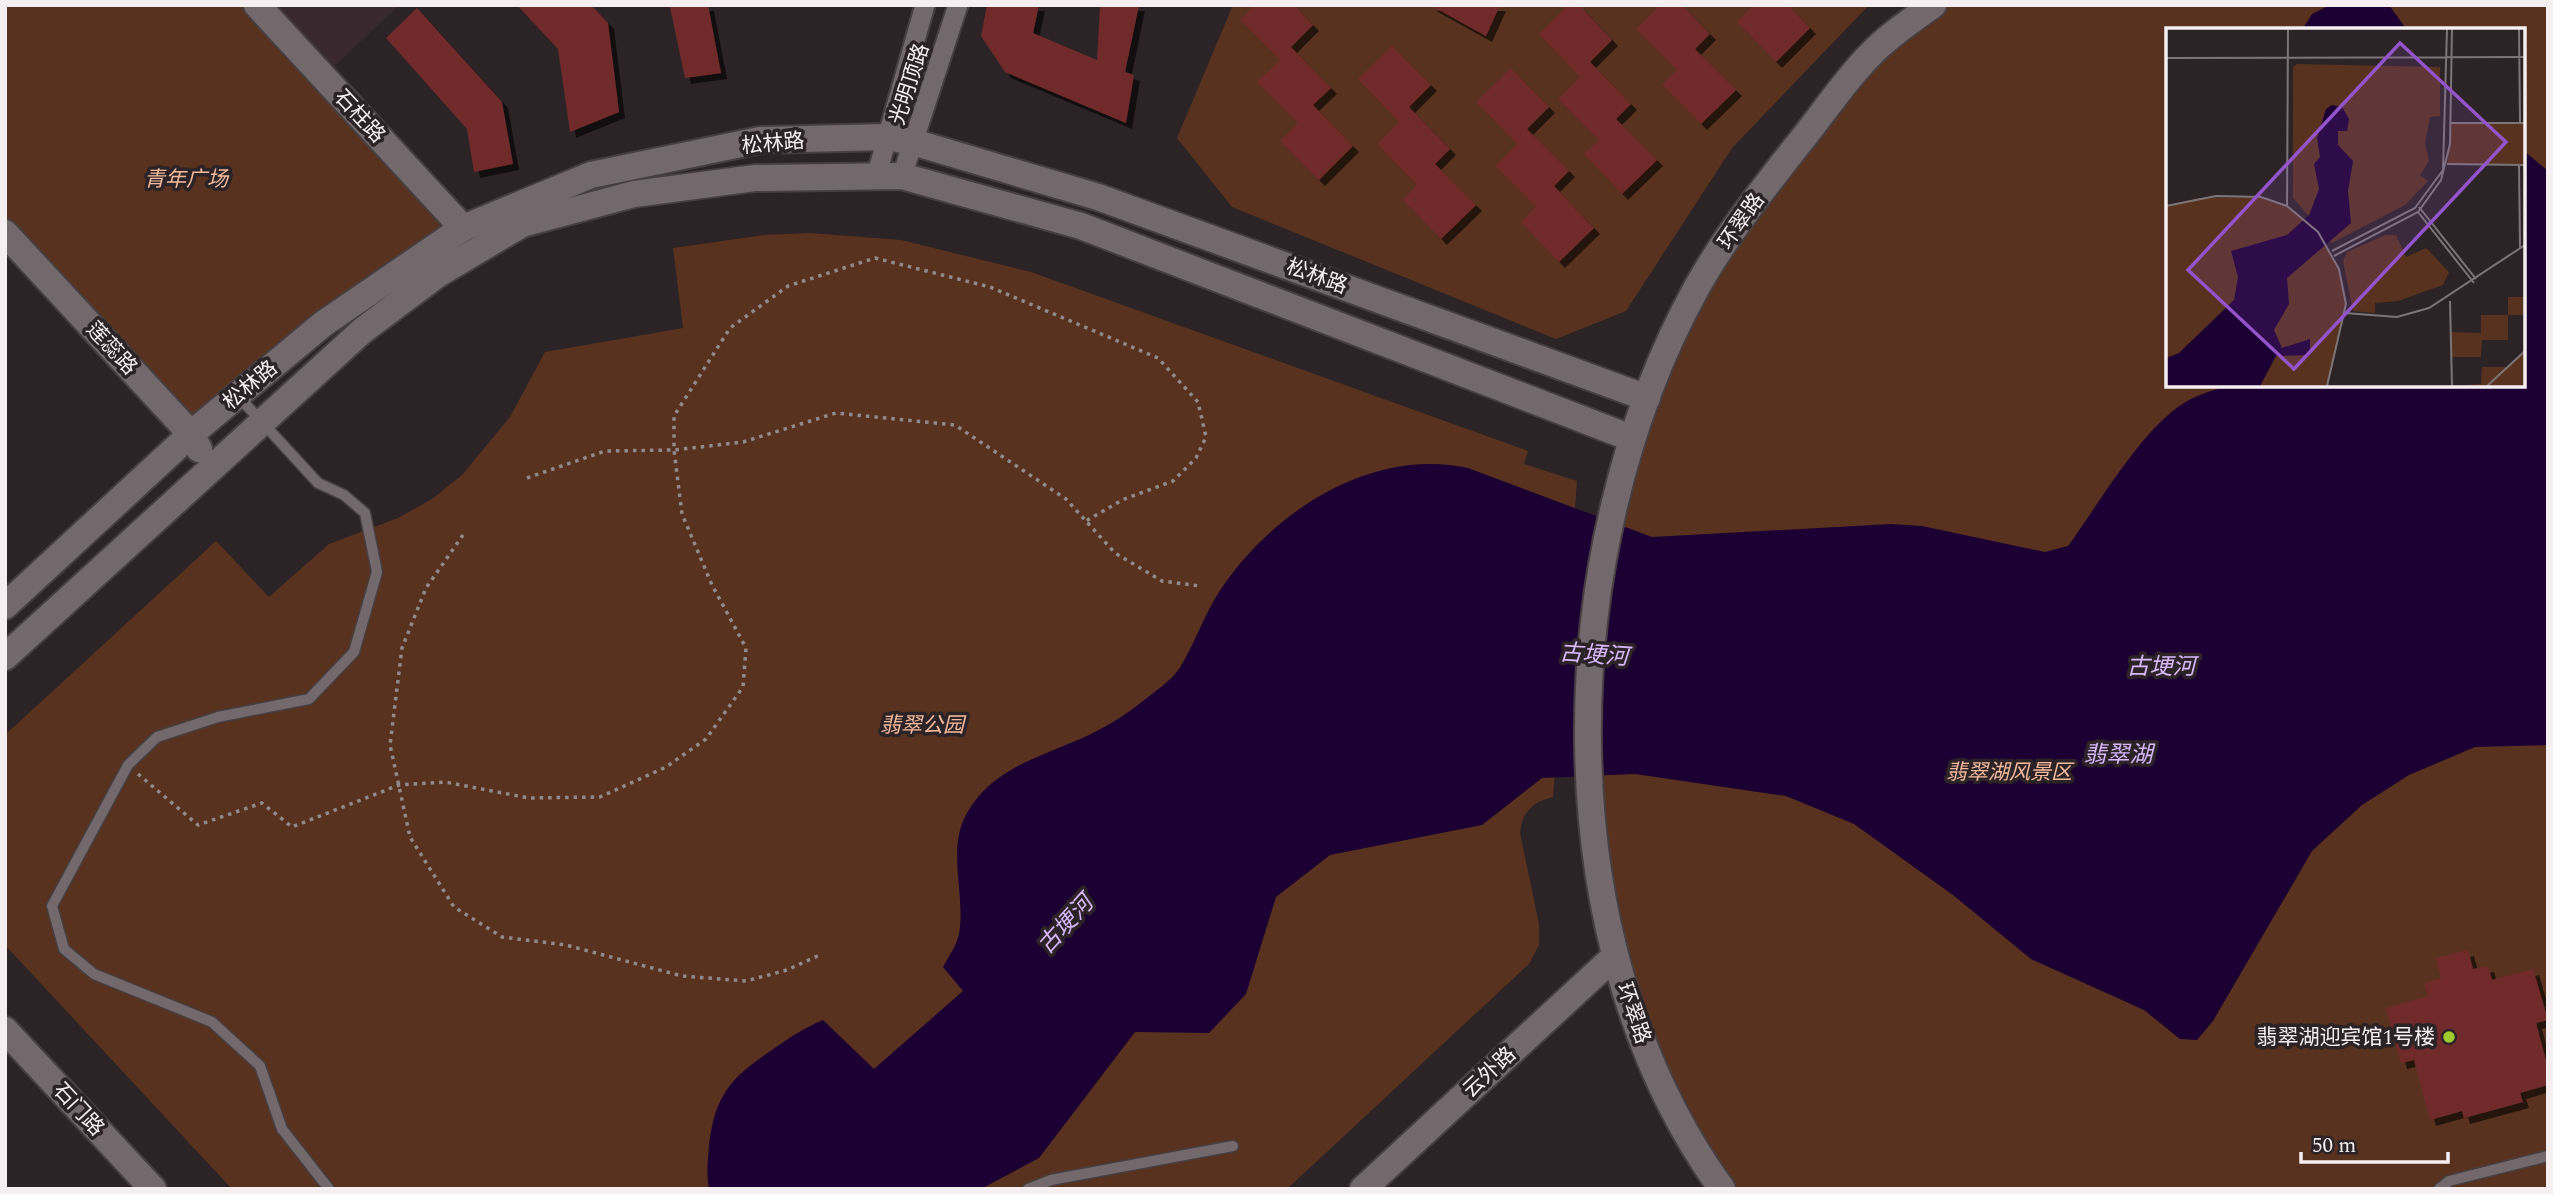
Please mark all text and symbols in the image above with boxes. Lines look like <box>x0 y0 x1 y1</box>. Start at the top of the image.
inset map <box>2166 28 2525 387</box>
street label: 光明顶路 <box>882 39 938 129</box>
street label: 石柱路 <box>326 83 392 151</box>
street label: 松林路 <box>740 125 806 163</box>
park label: 青年广场 <box>144 164 230 196</box>
street label: 环翠路 <box>1711 187 1773 257</box>
street label: 松林路 <box>1282 251 1352 303</box>
street label: 莲蕊路 <box>78 315 144 383</box>
street label: 松林路 <box>216 353 285 418</box>
water label: 古埂河 <box>1558 636 1634 676</box>
water label: 古埂河 <box>2127 650 2200 685</box>
park label: 翡翠公园 <box>880 710 967 742</box>
water label: 翡翠湖 <box>2084 738 2156 773</box>
park label: 翡翠湖风景区 <box>1946 757 2075 789</box>
water label: 古埂河 <box>1030 885 1105 962</box>
street label: 环翠路 <box>1608 978 1658 1048</box>
place label: 翡翠湖迎宾馆1号楼 <box>2257 1022 2435 1054</box>
marker: 翡翠湖迎宾馆1号楼 <box>2441 1029 2457 1045</box>
street label: 云外路 <box>1456 1040 1524 1106</box>
street label: 石门路 <box>45 1076 111 1144</box>
scale bar <box>2301 1120 2448 1164</box>
text: 50 m <box>2312 1130 2356 1162</box>

